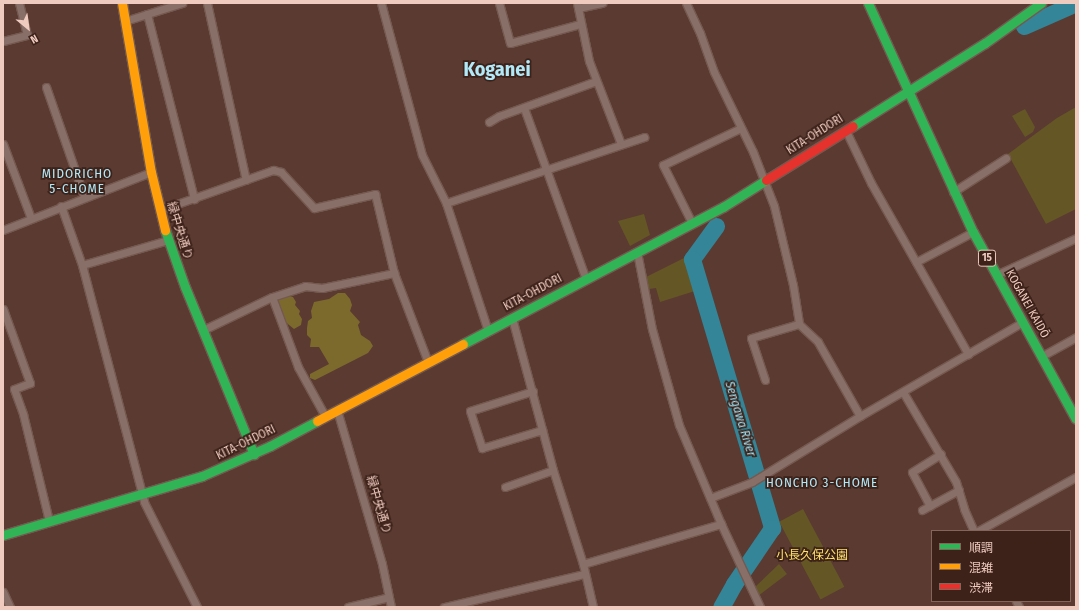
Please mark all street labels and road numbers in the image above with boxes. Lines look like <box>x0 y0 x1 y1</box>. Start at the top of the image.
street label: KITA-OHDORI <box>784 112 846 158</box>
street label: 緑中央通り <box>163 200 195 262</box>
road number: 15 <box>977 249 997 267</box>
street label: KOGANEI KAIDŌ <box>1002 267 1052 341</box>
street label: KITA-OHDORI <box>501 272 565 314</box>
street label: KITA-OHDORI <box>214 422 278 464</box>
street label: 緑中央通り <box>363 474 393 536</box>

